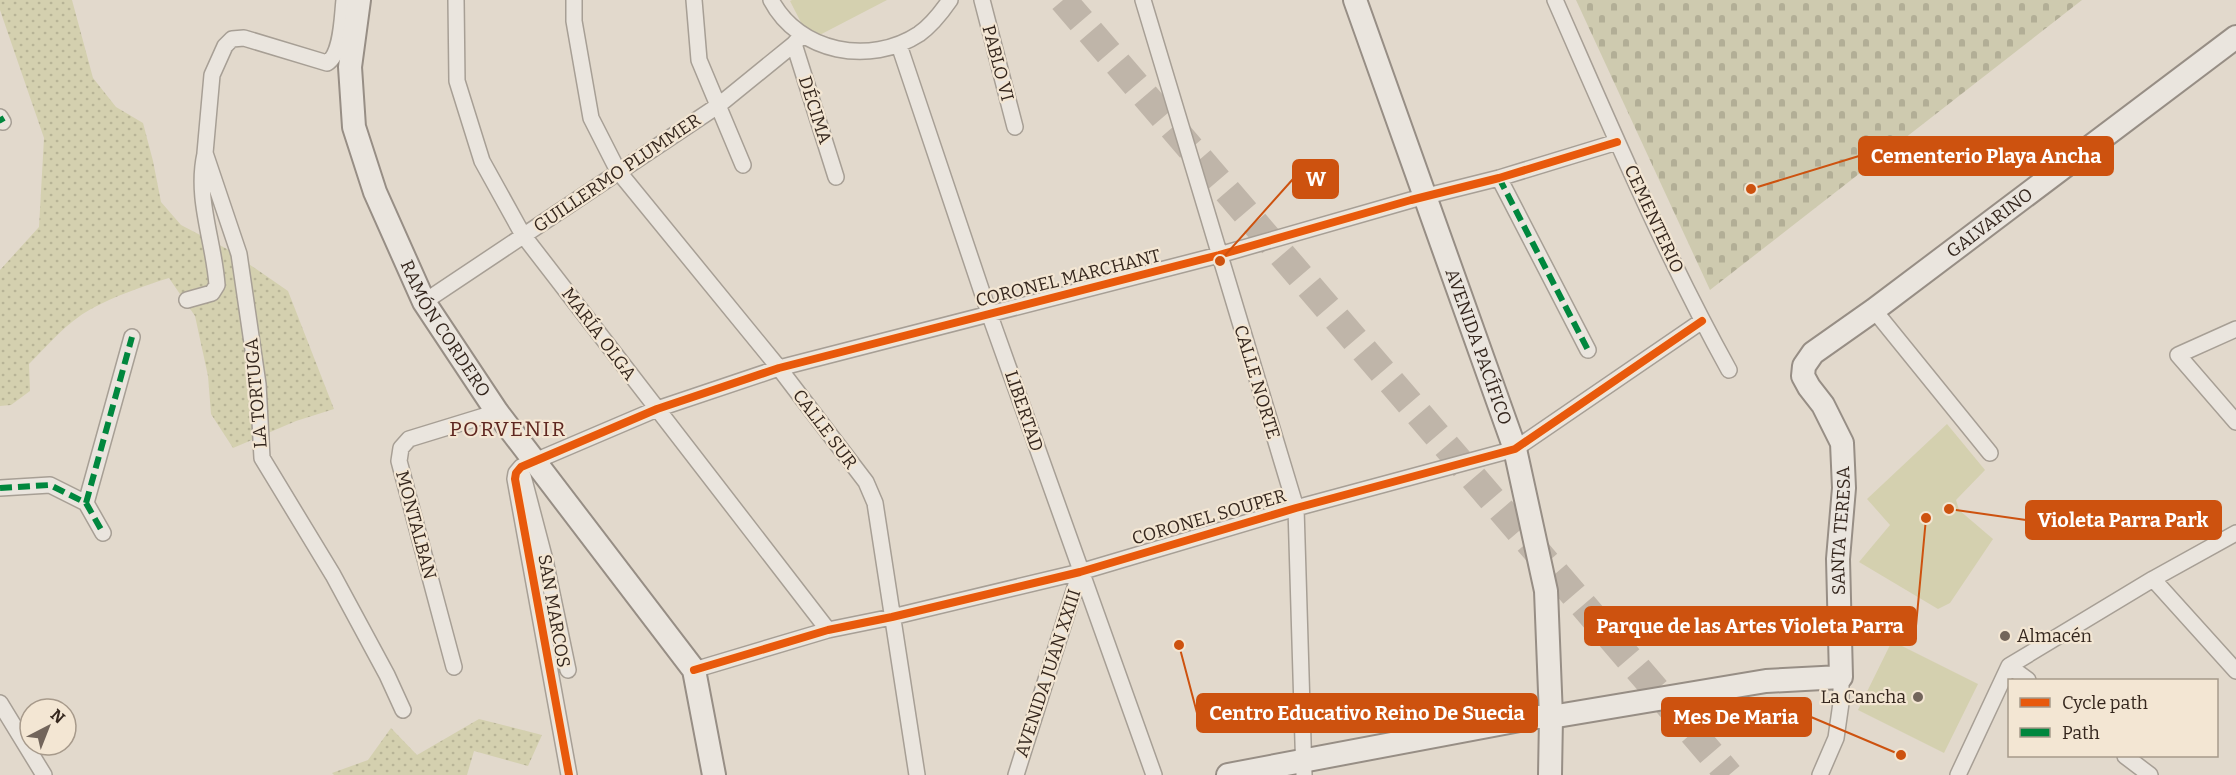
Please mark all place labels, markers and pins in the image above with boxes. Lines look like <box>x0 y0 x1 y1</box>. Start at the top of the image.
callout: Cementerio Playa Ancha <box>1859 137 2113 175</box>
callout: W <box>1293 160 1338 198</box>
callout: Violeta Parra Park <box>2026 501 2221 539</box>
callout: Parque de las Artes Violeta Parra <box>1585 607 1916 645</box>
place label: Almacén <box>2017 625 2092 647</box>
marker: Almacén <box>1998 629 2012 643</box>
place label: La Cancha <box>1820 686 1906 708</box>
marker: La Cancha <box>1911 690 1925 704</box>
callout: Centro Educativo Reino De Suecia <box>1197 694 1537 732</box>
callout: Mes De Maria <box>1662 698 1811 736</box>

